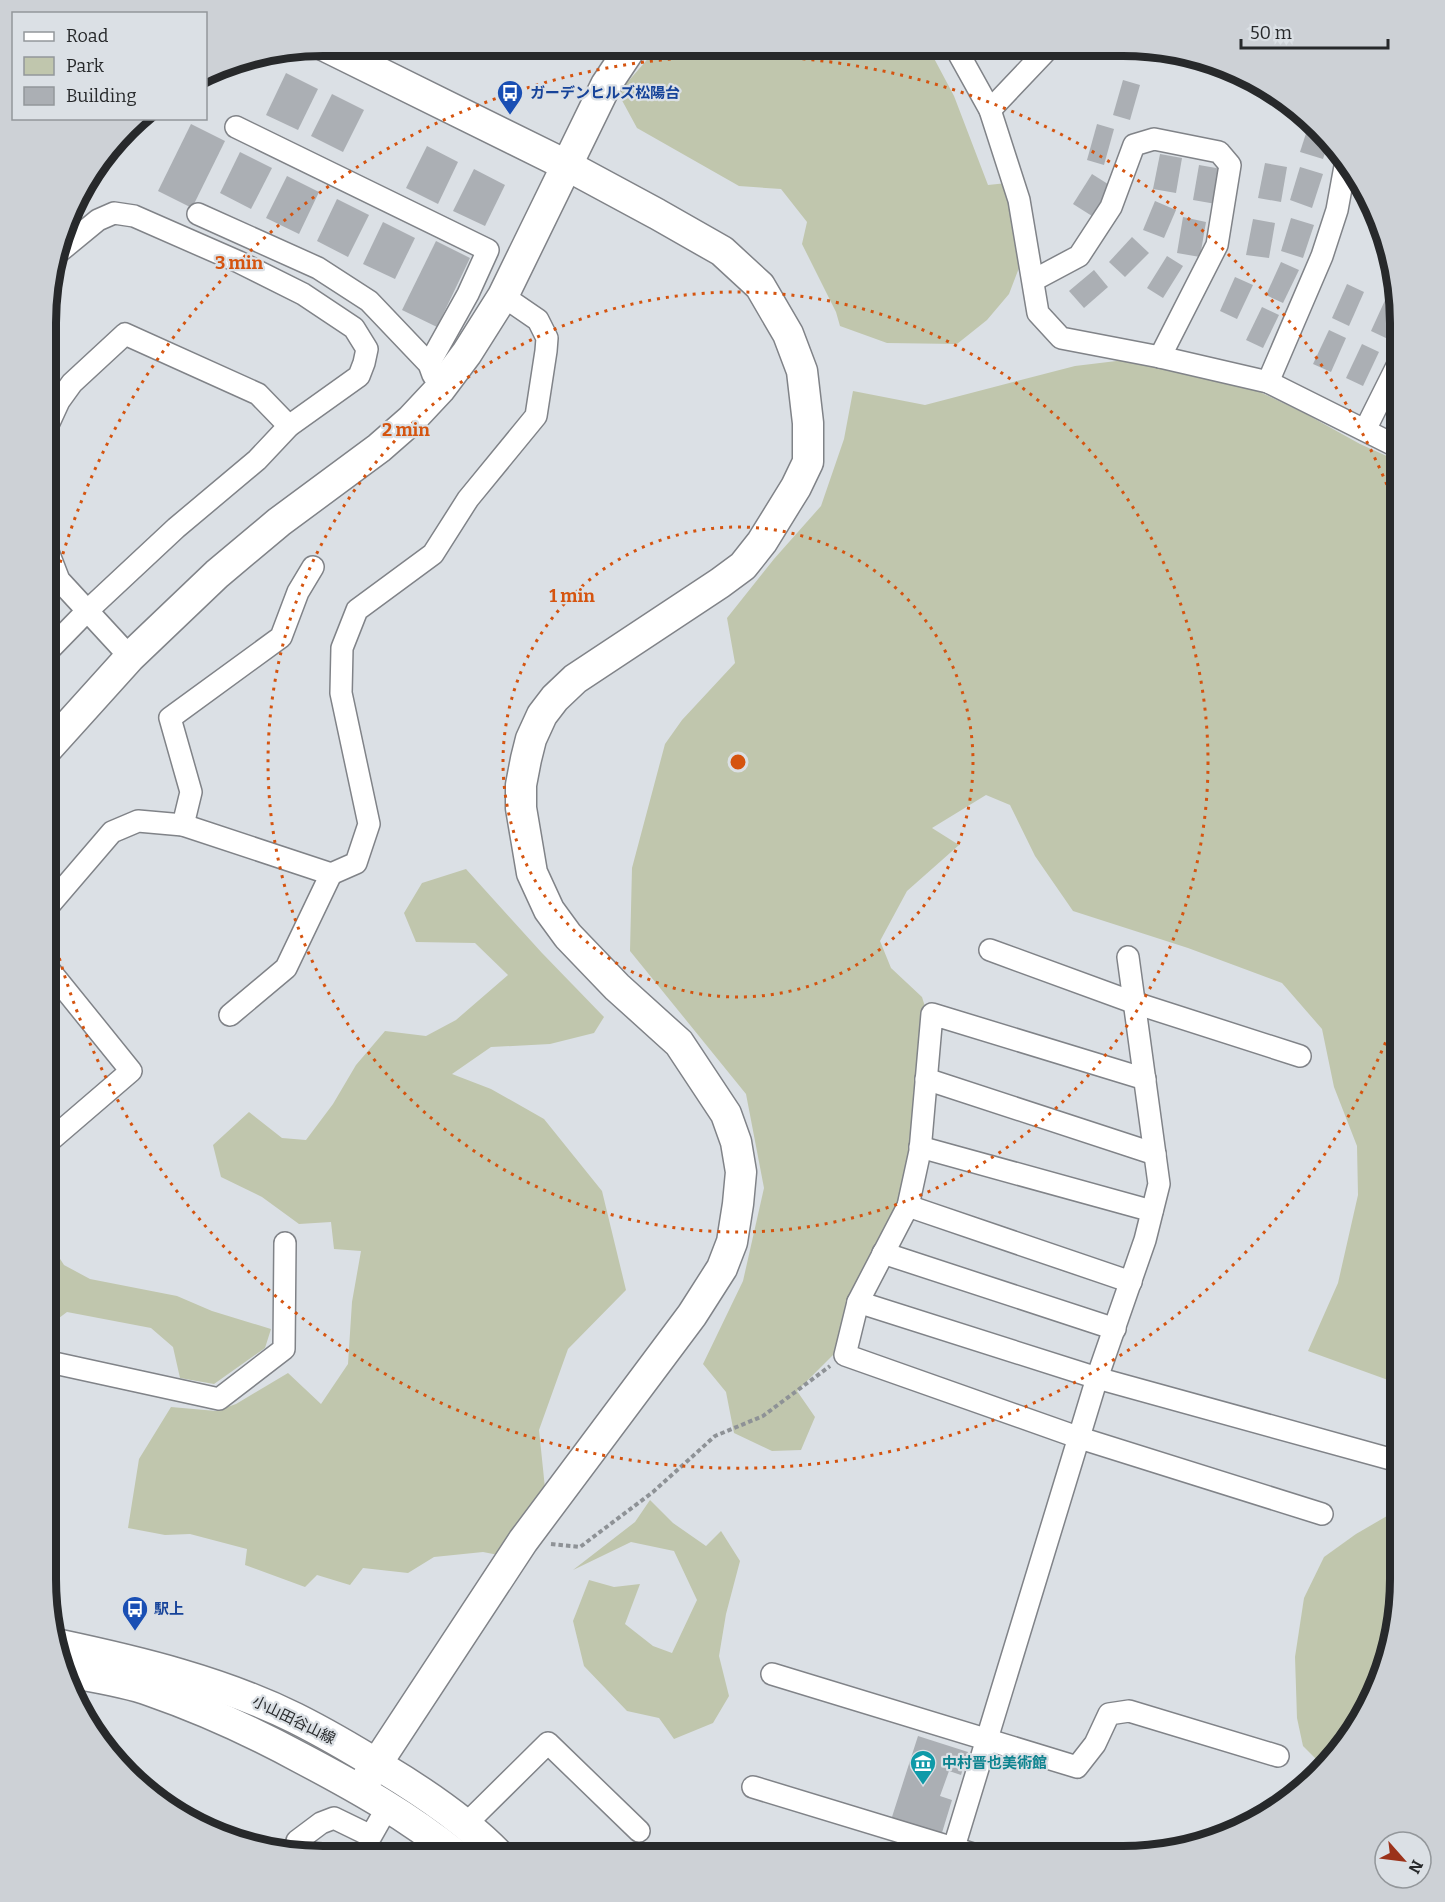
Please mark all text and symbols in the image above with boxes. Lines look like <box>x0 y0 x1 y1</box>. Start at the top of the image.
legend <box>12 12 207 120</box>
scale bar <box>1241 12 1388 50</box>
text: 50 m <box>1250 22 1292 44</box>
text: Road <box>66 25 109 47</box>
text: Park <box>66 55 105 77</box>
bus stop icon: ガーデンヒルズ松陽台 <box>495 78 525 116</box>
place label: ガーデンヒルズ松陽台 <box>530 84 680 102</box>
text: Building <box>66 85 137 107</box>
text: 3 min <box>215 252 263 274</box>
text: 2 min <box>382 419 430 441</box>
text: 1 min <box>549 585 595 607</box>
centre of rings <box>728 752 748 772</box>
bus stop icon: 駅上 <box>120 1594 150 1632</box>
place label: 駅上 <box>154 1600 184 1618</box>
street label: 小山田谷山線 <box>250 1692 338 1748</box>
museum icon: 中村晋也美術館 <box>908 1748 938 1786</box>
place label: 中村晋也美術館 <box>942 1754 1047 1772</box>
north arrow <box>1373 1830 1433 1890</box>
text: N <box>1405 1857 1427 1877</box>

